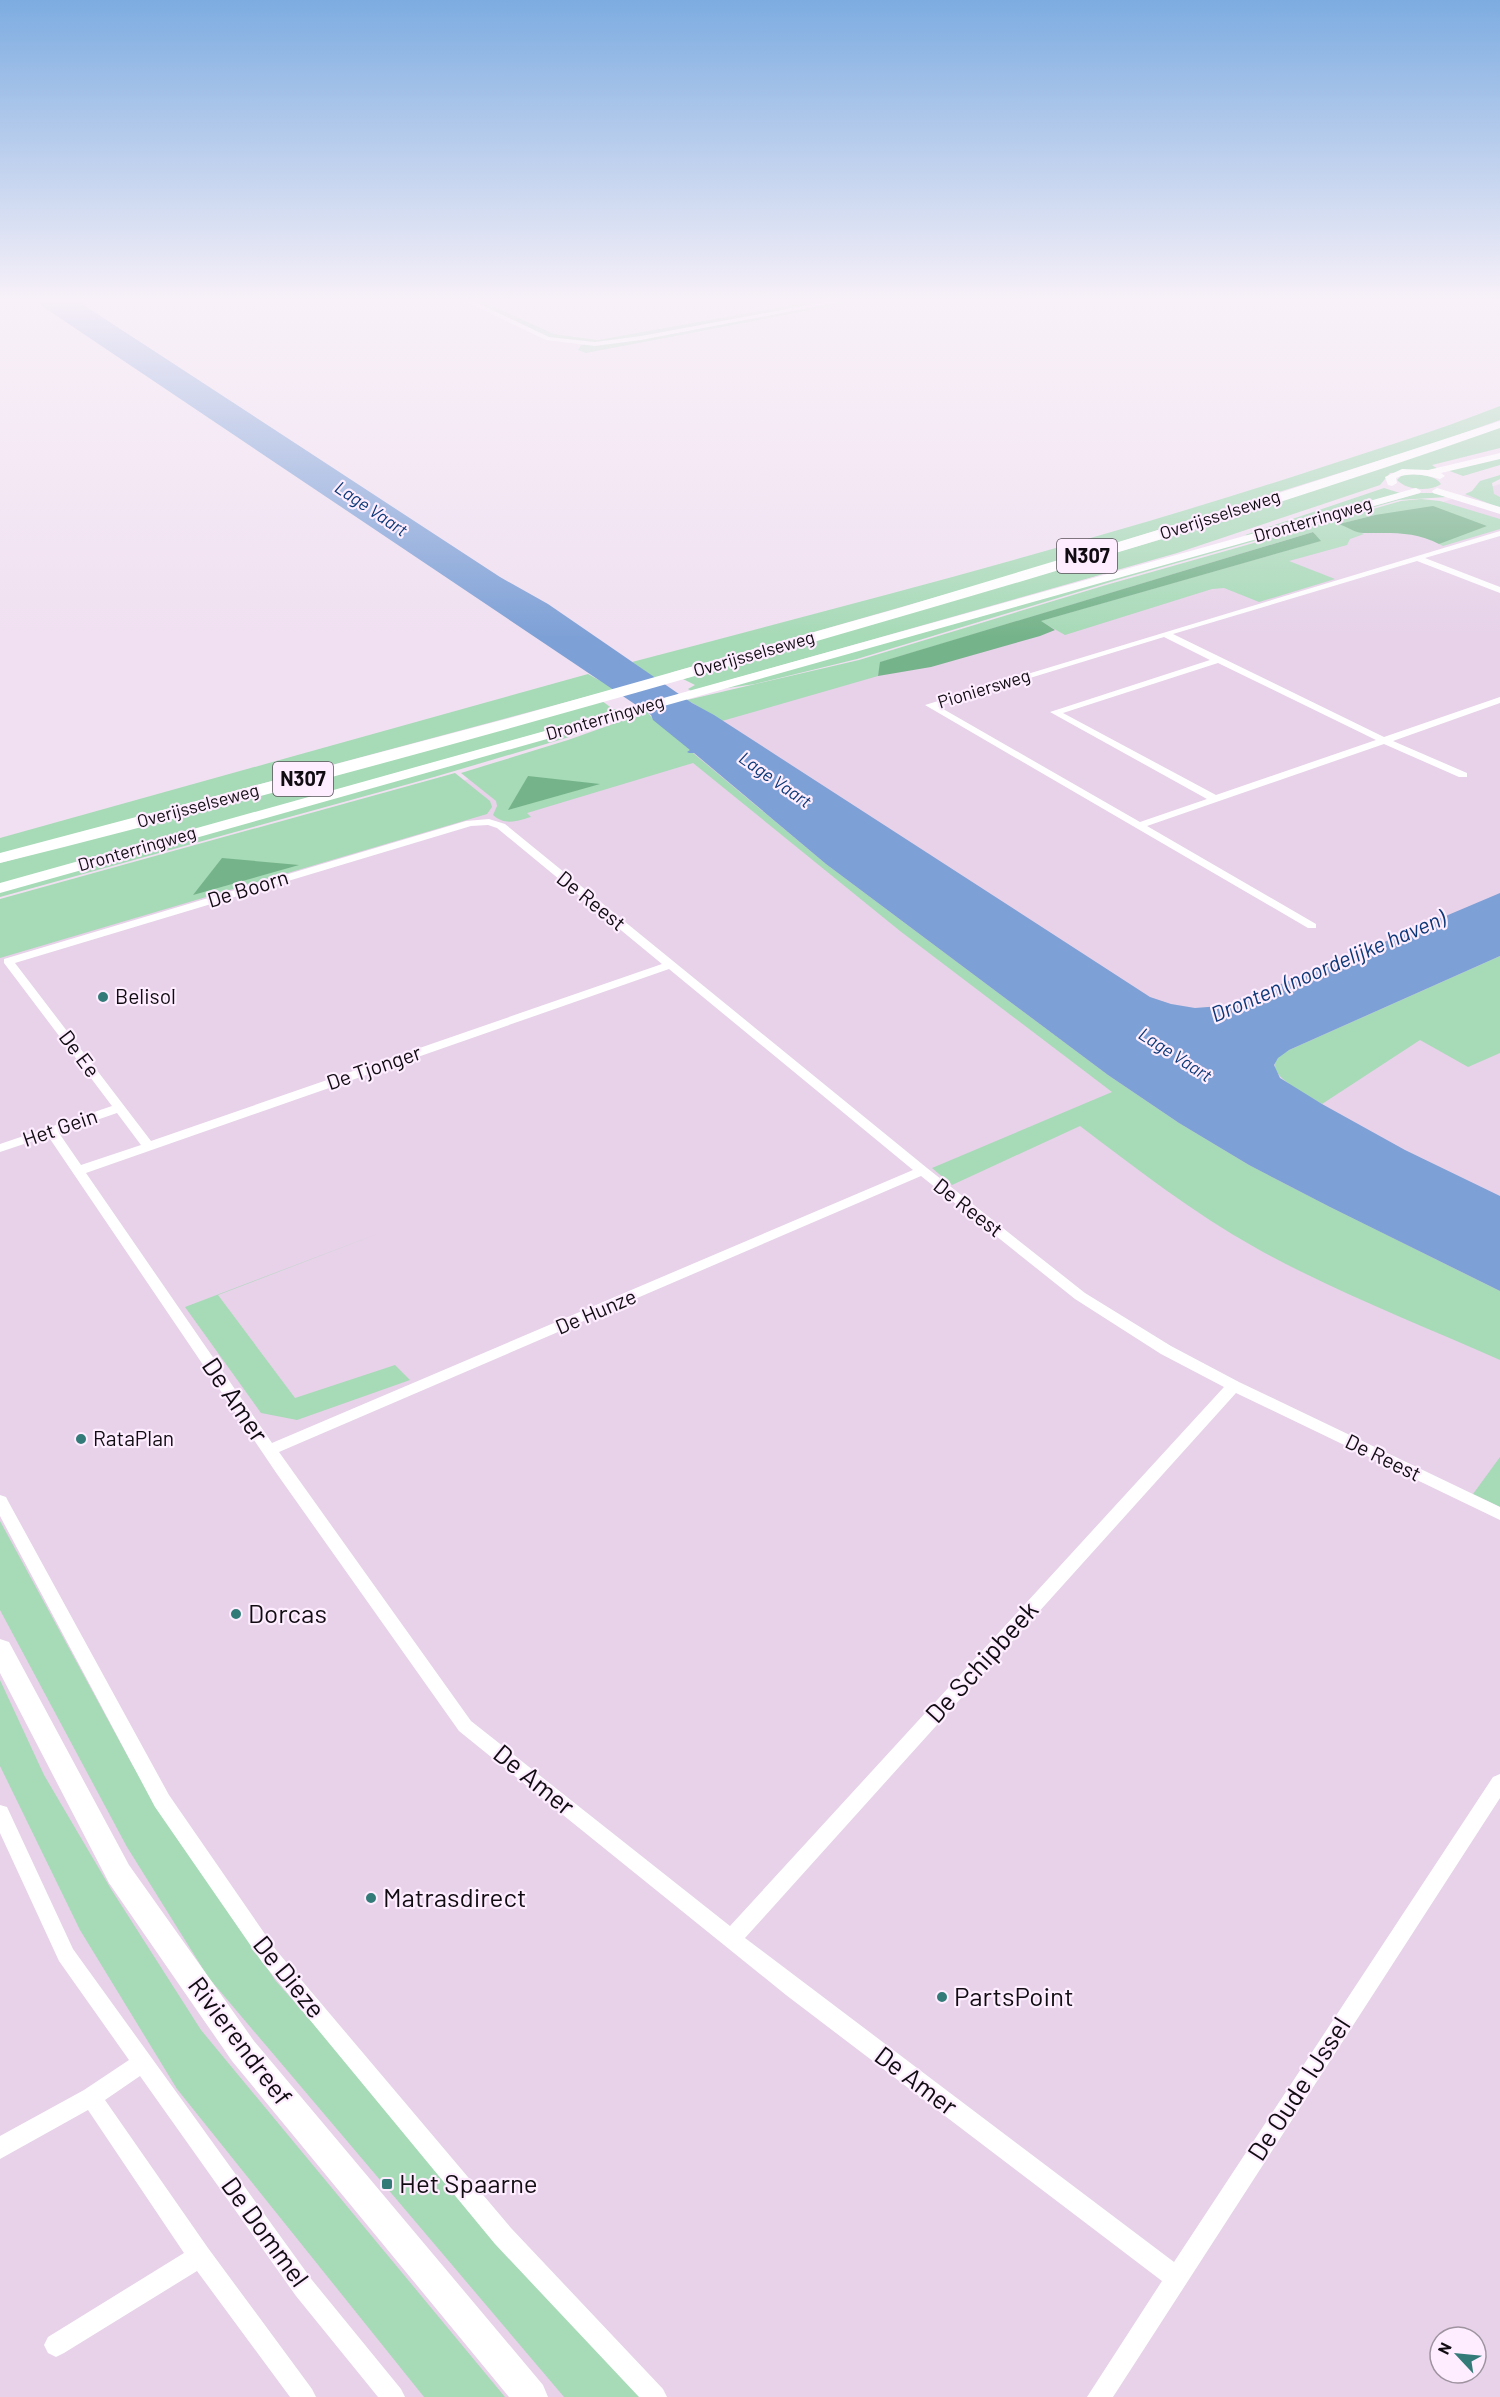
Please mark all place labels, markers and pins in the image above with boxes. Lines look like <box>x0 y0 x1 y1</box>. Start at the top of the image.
place label: Belisol <box>115 983 176 1008</box>
marker: Belisol <box>96 990 110 1004</box>
place label: RataPlan <box>93 1425 174 1450</box>
marker: RataPlan <box>74 1432 88 1446</box>
place label: Dorcas <box>248 1597 327 1628</box>
marker: Dorcas <box>229 1607 243 1621</box>
place label: Matrasdirect <box>383 1881 526 1912</box>
marker: Matrasdirect <box>364 1891 378 1905</box>
place label: PartsPoint <box>954 1980 1074 2011</box>
marker: PartsPoint <box>935 1990 949 2004</box>
place label: Het Spaarne <box>399 2167 538 2198</box>
marker: Het Spaarne <box>380 2177 394 2191</box>

